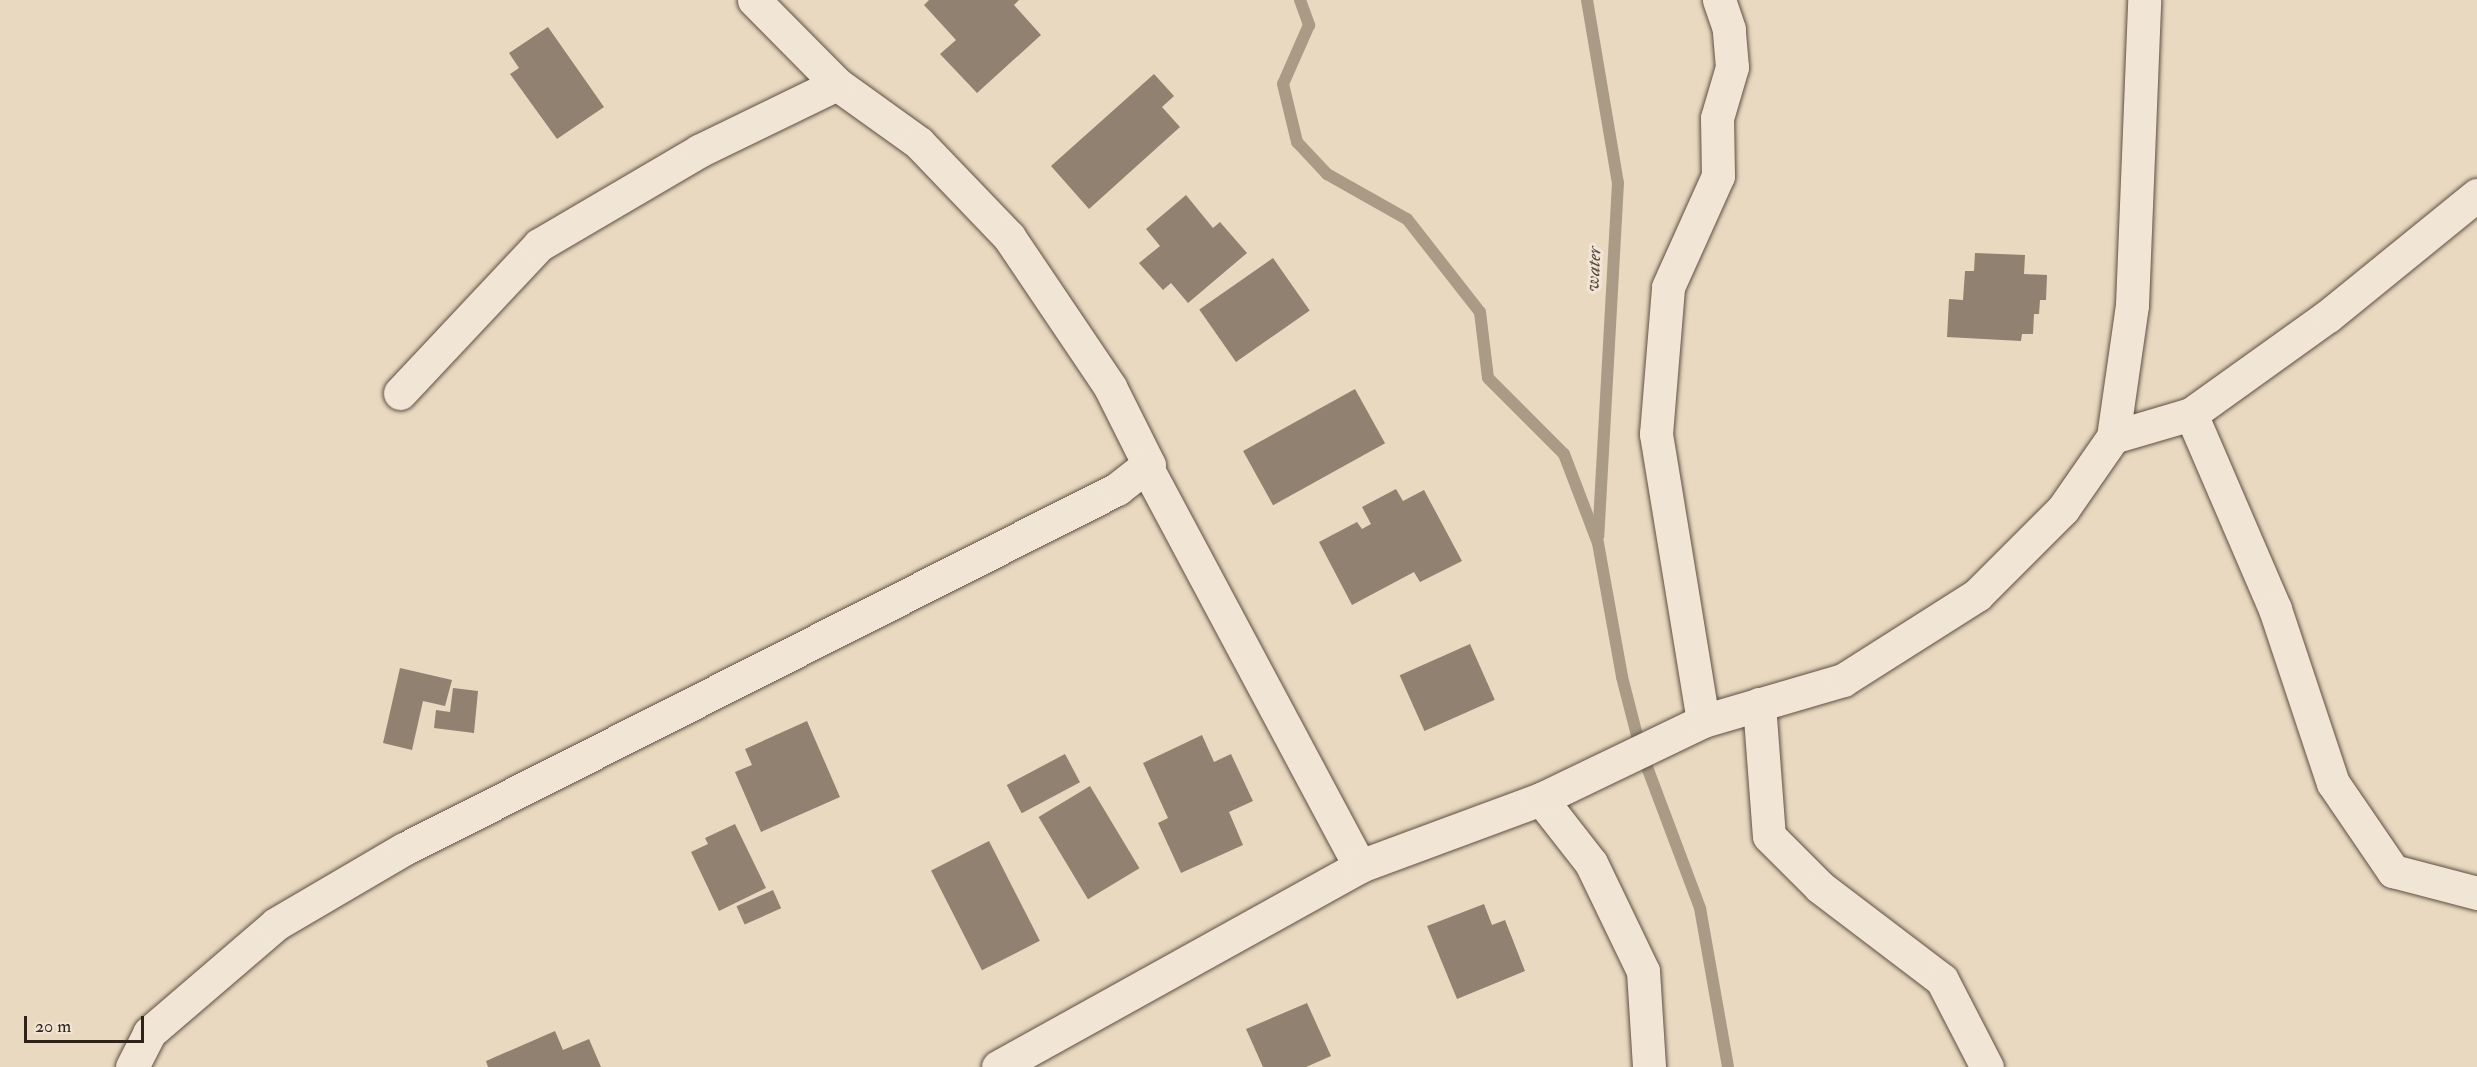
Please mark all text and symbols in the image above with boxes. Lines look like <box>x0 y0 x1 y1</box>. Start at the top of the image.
water label: water <box>1580 246 1606 292</box>
scale bar <box>27 1004 147 1042</box>
text: 20 m <box>35 1015 71 1038</box>

